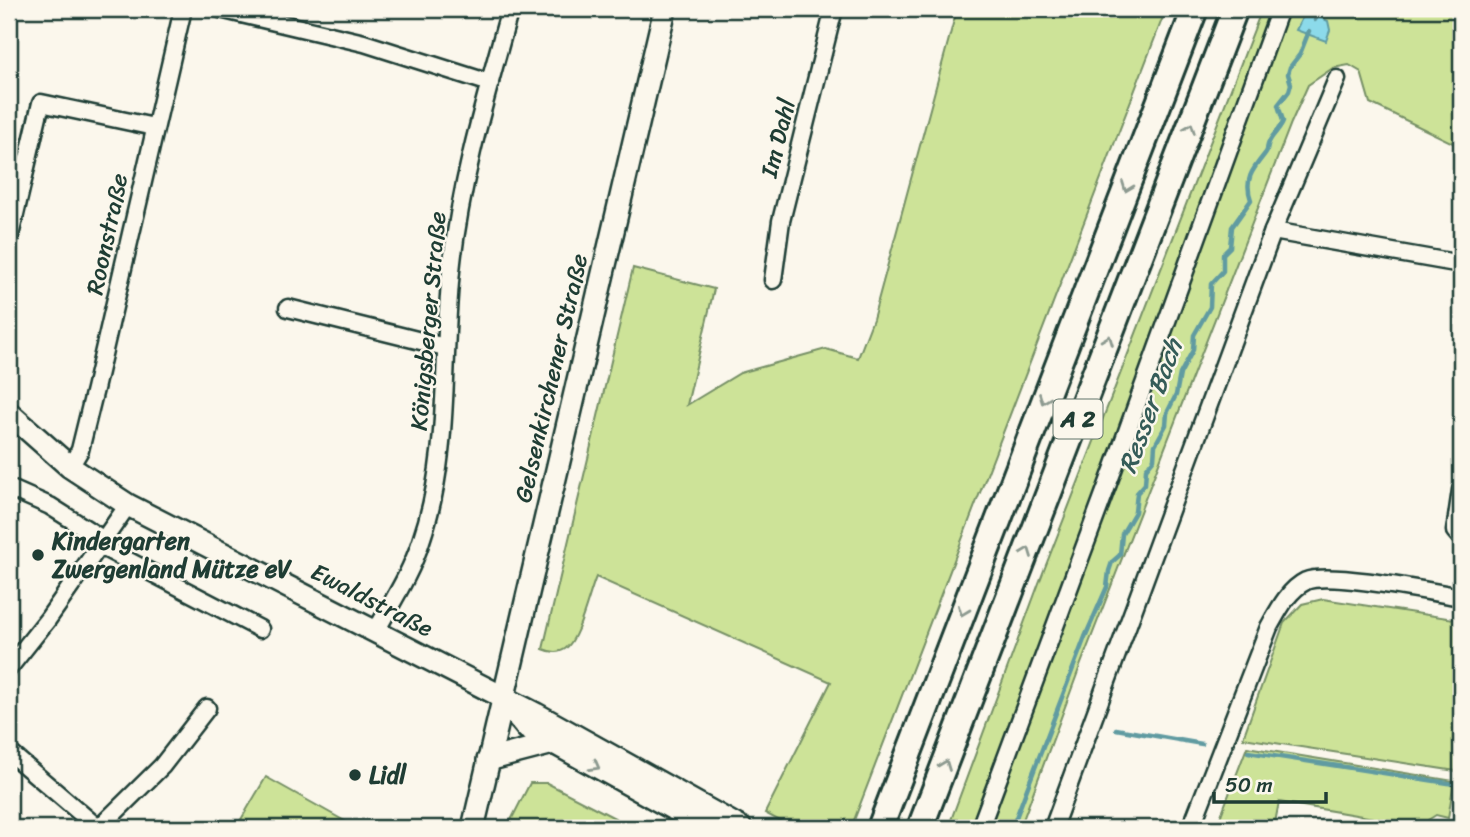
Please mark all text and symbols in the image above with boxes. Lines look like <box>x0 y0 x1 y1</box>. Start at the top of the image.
street label: Im Dahl <box>748 93 808 183</box>
one-way arrow <box>1181 122 1195 134</box>
street label: Roonstraße <box>74 169 140 299</box>
one-way arrow <box>1121 180 1135 192</box>
street label: Königsberger Straße <box>398 210 458 432</box>
street label: Gelsenkirchener Straße <box>502 249 600 507</box>
water label: Resser Bach <box>1104 330 1196 480</box>
one-way arrow <box>1100 335 1114 347</box>
one-way arrow <box>1039 392 1053 404</box>
road number: A 2 <box>1054 400 1102 438</box>
place label: Kindergarten Zwergenland Mütze eV <box>51 520 292 590</box>
marker: Kindergarten Zwergenland Mütze eV <box>30 547 46 563</box>
one-way arrow <box>1018 547 1032 559</box>
street label: Ewaldstraße <box>303 551 441 649</box>
one-way arrow <box>957 605 971 617</box>
place label: Lidl <box>369 754 407 796</box>
one-way arrow <box>588 757 600 771</box>
one-way arrow <box>936 759 950 771</box>
scale bar <box>1214 760 1326 804</box>
text: 50 m <box>1225 766 1273 804</box>
marker: Lidl <box>347 767 363 783</box>

